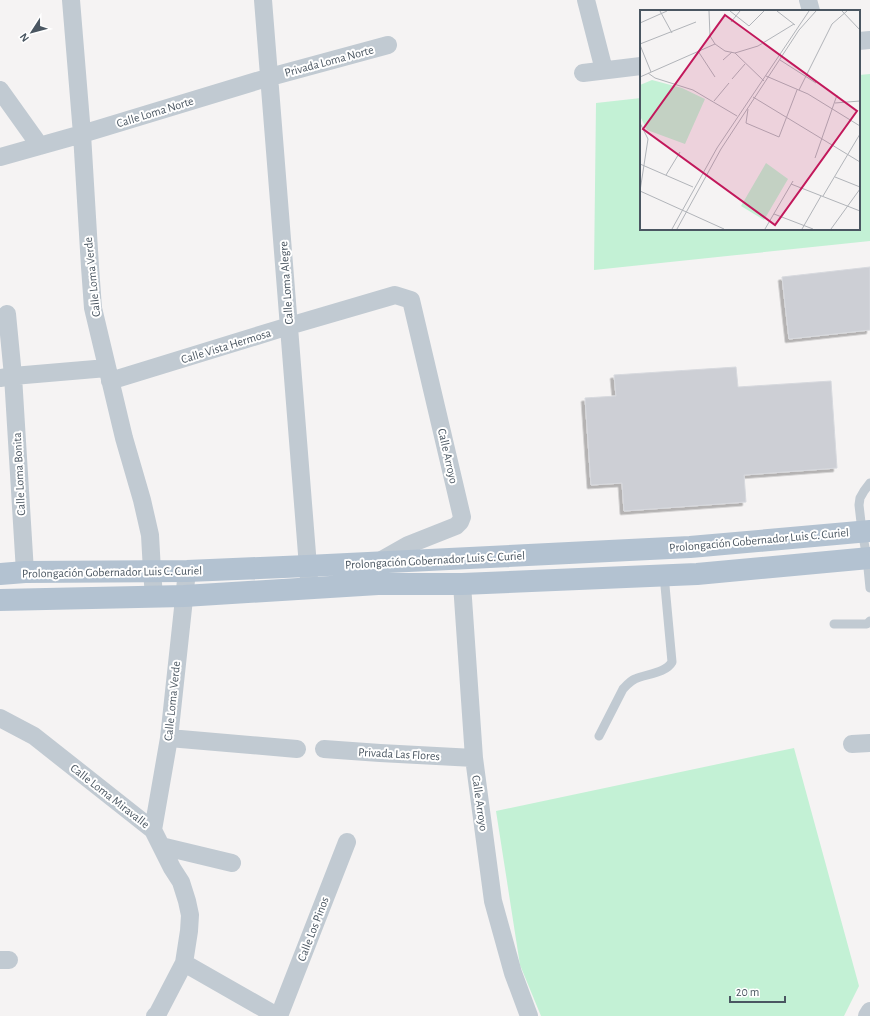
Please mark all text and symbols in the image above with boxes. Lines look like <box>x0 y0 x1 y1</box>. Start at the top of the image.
inset map <box>640 10 860 230</box>
north arrow <box>12 12 52 52</box>
text: N <box>18 31 31 44</box>
street label: Privada Loma Norte <box>283 43 375 79</box>
street label: Calle Loma Norte <box>115 95 195 129</box>
street label: Calle Loma Verde <box>82 236 102 318</box>
street label: Calle Loma Alegre <box>277 241 295 325</box>
street label: Calle Vista Hermosa <box>180 326 273 365</box>
street label: Calle Arroyo <box>435 427 460 485</box>
street label: Calle Loma Bonita <box>11 432 27 516</box>
street label: Prolongación Gobernador Luis C. Curiel <box>669 526 849 554</box>
street label: Prolongación Gobernador Luis C. Curiel <box>345 549 525 571</box>
street label: Prolongación Gobernador Luis C. Curiel <box>22 564 202 580</box>
street label: Calle Loma Verde <box>162 660 182 742</box>
street label: Privada Las Flores <box>358 746 440 762</box>
street label: Calle Loma Miravalle <box>68 762 152 830</box>
street label: Calle Arroyo <box>469 774 490 832</box>
street label: Calle Los Pinos <box>295 895 331 963</box>
scale bar <box>730 978 785 1004</box>
text: 20 m <box>736 986 759 998</box>

